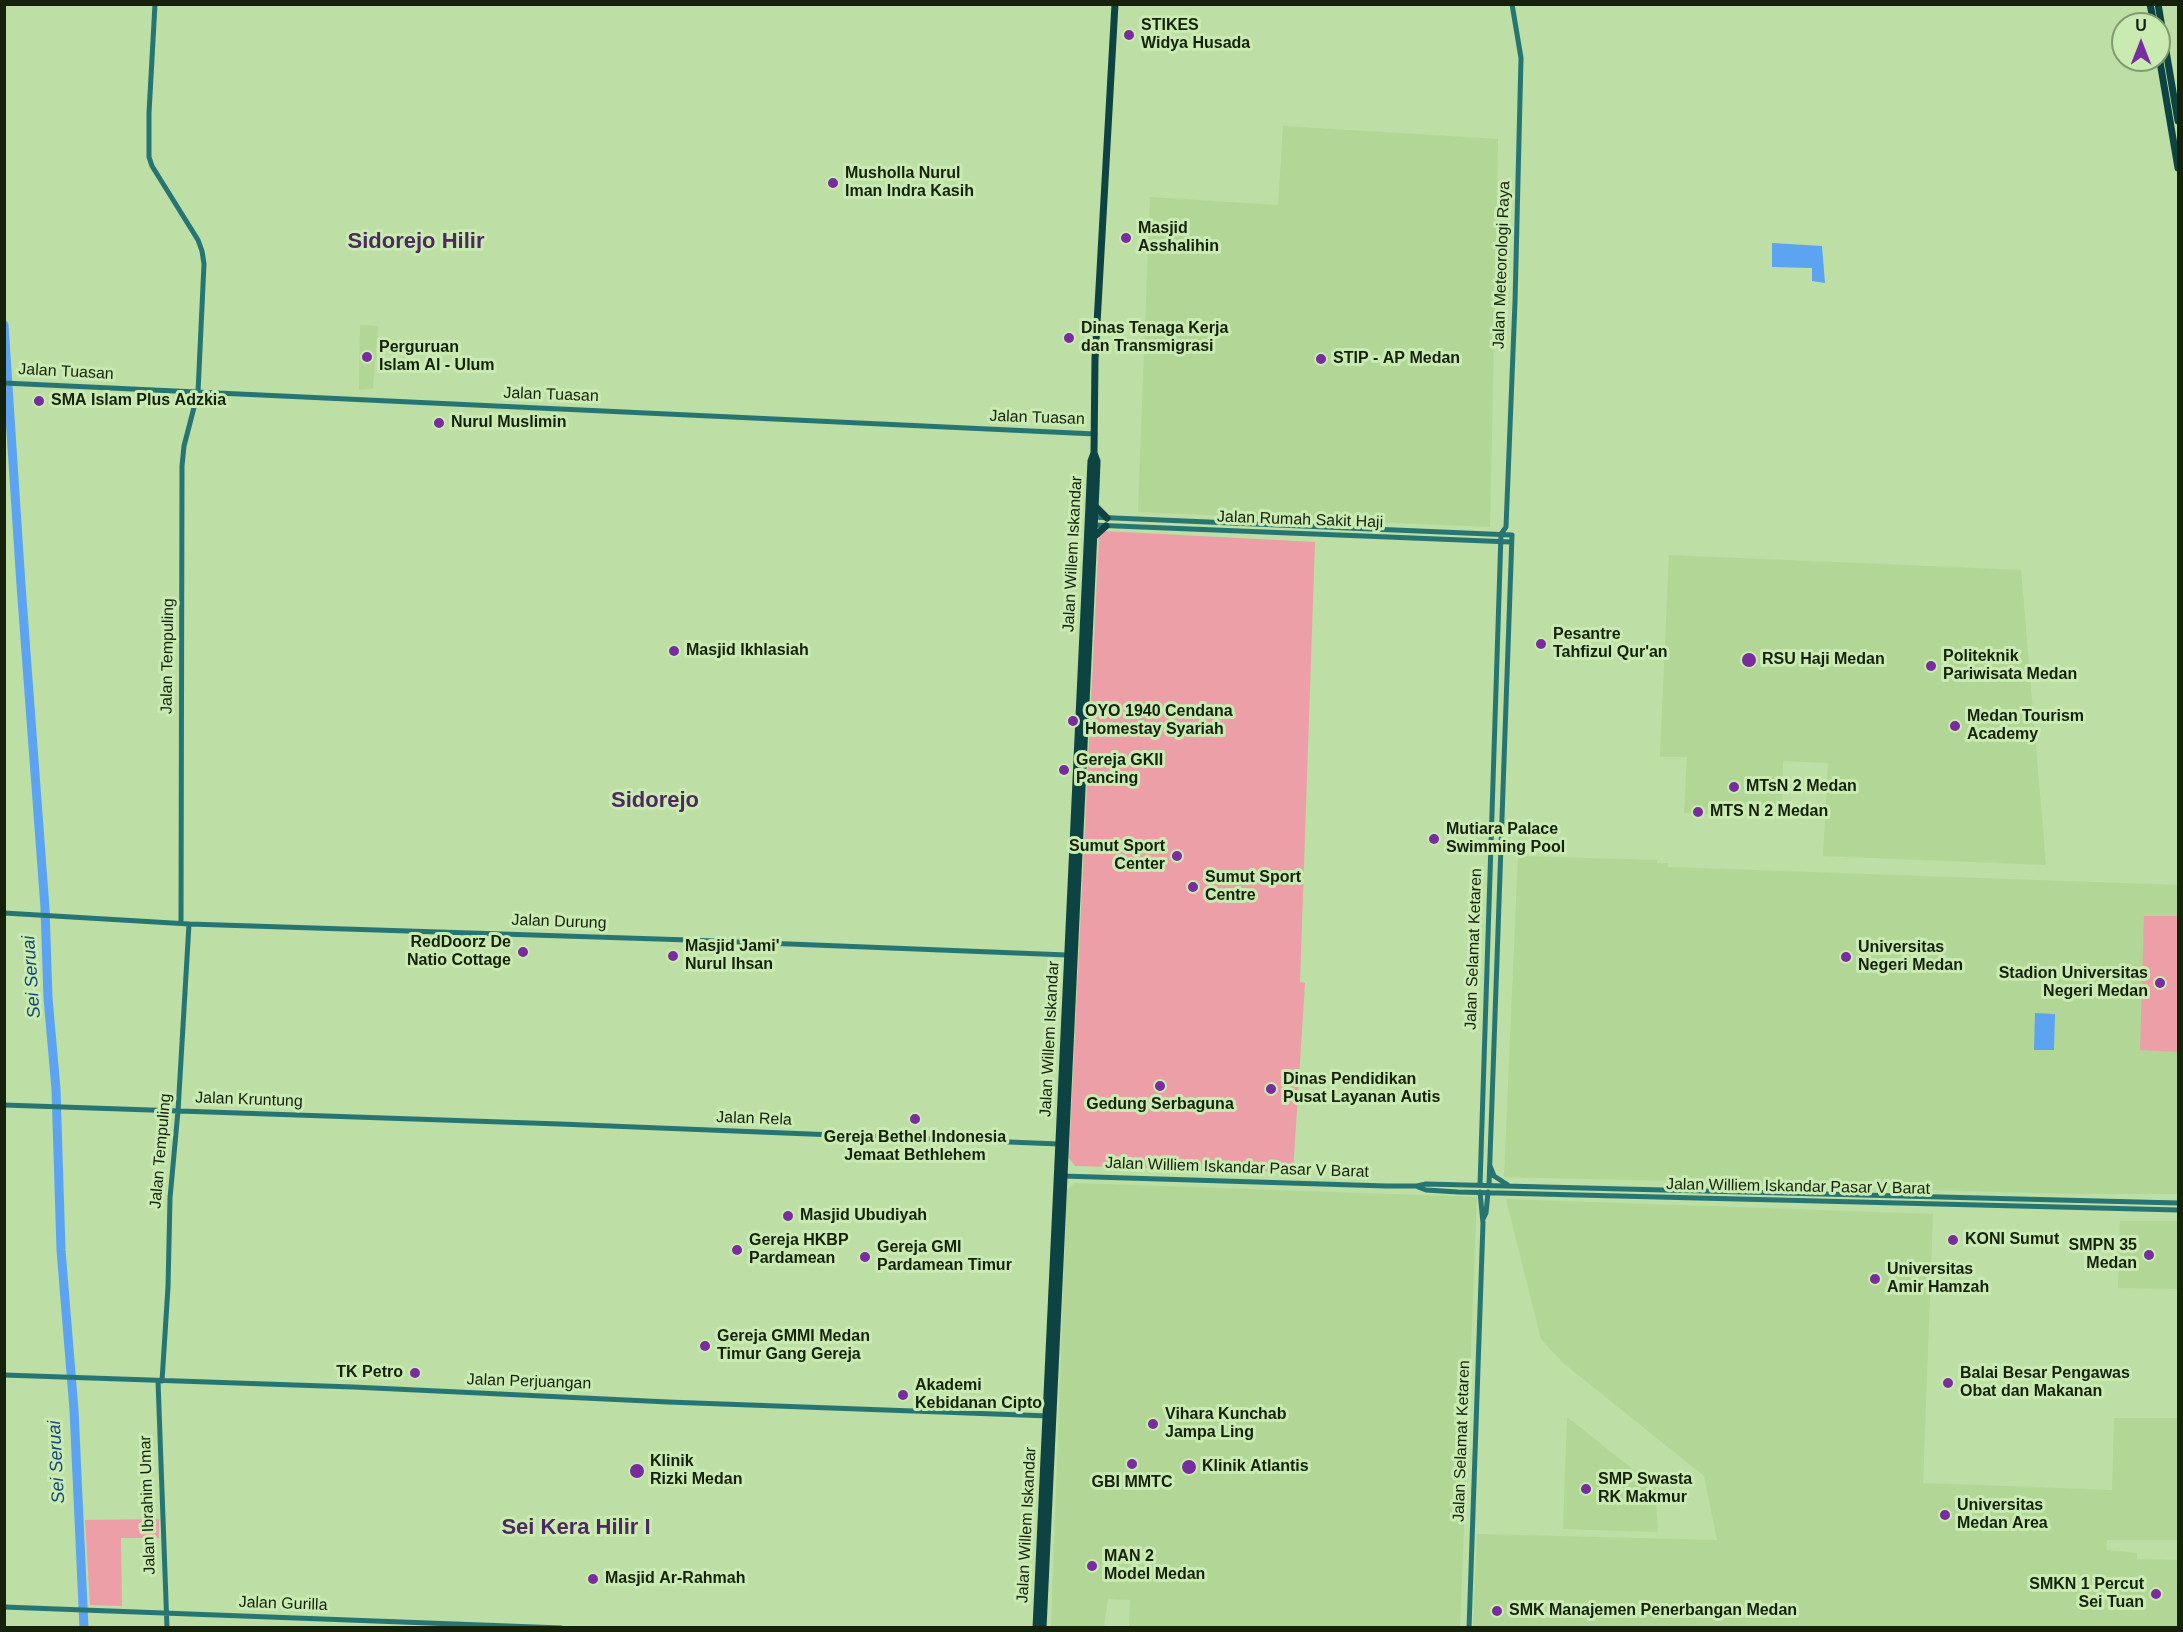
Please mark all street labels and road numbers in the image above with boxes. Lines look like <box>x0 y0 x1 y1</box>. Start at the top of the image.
street label: Jalan Meteorologi Raya <box>1489 181 1515 349</box>
street label: Jalan Tuasan <box>18 360 114 384</box>
street label: Jalan Tuasan <box>503 384 599 406</box>
street label: Jalan Tuasan <box>989 407 1085 429</box>
street label: Jalan Willem Iskandar <box>1059 475 1087 633</box>
street label: Jalan Rumah Sakit Haji <box>1217 508 1383 532</box>
street label: Jalan Tempuling <box>157 598 179 714</box>
street label: Jalan Selamat Ketaren <box>1462 868 1486 1030</box>
street label: Jalan Durung <box>511 911 607 933</box>
street label: Jalan Willem Iskandar <box>1036 960 1064 1118</box>
street label: Jalan Kruntung <box>195 1089 303 1111</box>
street label: Jalan Tempuling <box>146 1093 176 1209</box>
street label: Jalan Rela <box>716 1108 792 1130</box>
street label: Jalan Williem Iskandar Pasar V Barat <box>1105 1154 1369 1182</box>
street label: Jalan Williem Iskandar Pasar V Barat <box>1666 1175 1930 1199</box>
street label: Jalan Selamat Ketaren <box>1450 1360 1474 1522</box>
street label: Jalan Perjuangan <box>466 1370 592 1394</box>
street label: Jalan Ibrahim Umar <box>136 1435 160 1575</box>
street label: Jalan Willem Iskandar <box>1013 1446 1041 1604</box>
street label: Jalan Gurilla <box>238 1593 328 1615</box>

